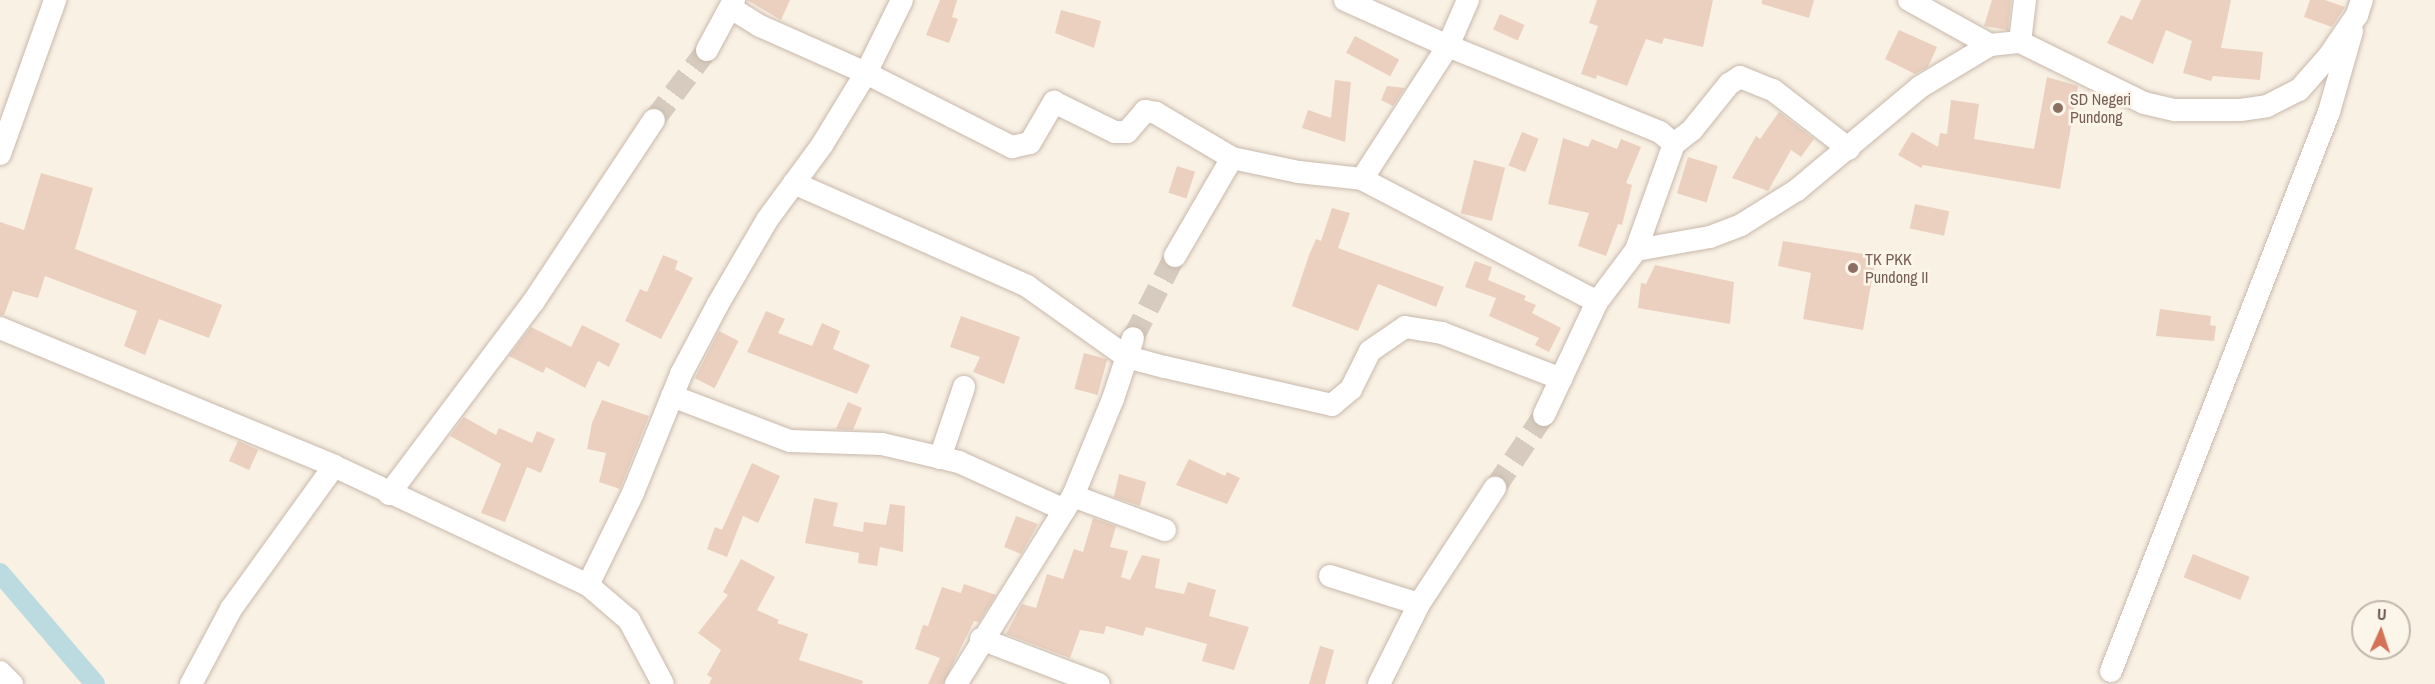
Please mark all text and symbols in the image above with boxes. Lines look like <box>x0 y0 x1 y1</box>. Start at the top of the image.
place label: SD Negeri Pundong <box>2070 89 2131 127</box>
marker: SD Negeri Pundong <box>2051 101 2065 115</box>
place label: TK PKK Pundong II <box>1865 249 1928 287</box>
marker: TK PKK Pundong II <box>1846 261 1860 275</box>
north arrow <box>2351 600 2411 660</box>
text: U <box>2377 603 2387 625</box>

